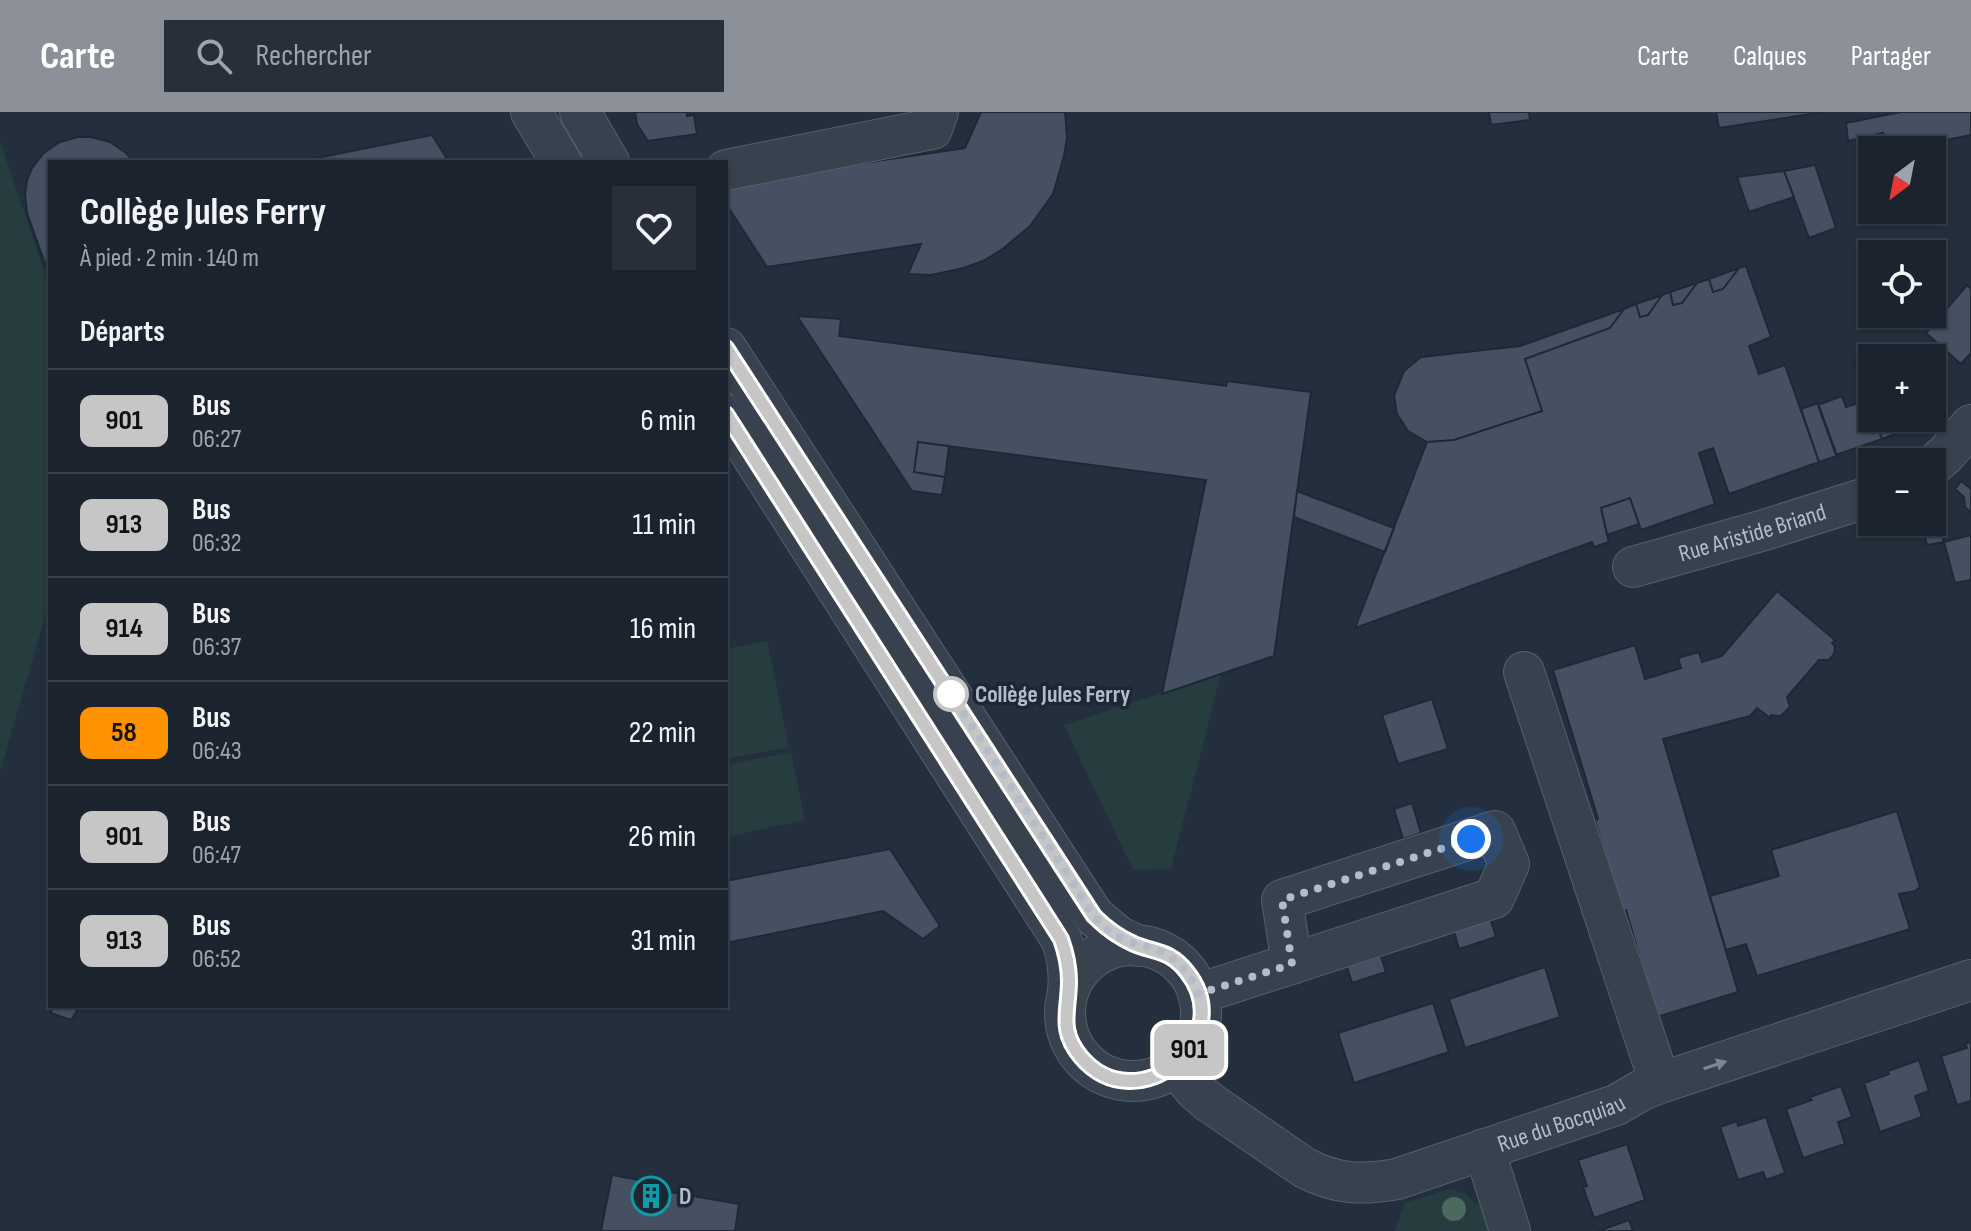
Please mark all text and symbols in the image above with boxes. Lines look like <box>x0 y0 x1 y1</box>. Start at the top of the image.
search box <box>164 20 724 92</box>
text: Carte <box>40 34 116 79</box>
icon: search <box>192 34 236 78</box>
text: Rechercher <box>256 38 372 74</box>
text: Carte <box>1637 40 1689 73</box>
text: Calques <box>1733 40 1807 73</box>
text: Partager <box>1851 40 1931 73</box>
north arrow <box>1858 136 1946 224</box>
map controls <box>1858 136 1946 536</box>
button: heart <box>612 186 696 270</box>
text: Collège Jules Ferry <box>80 190 326 235</box>
button: locate <box>1858 240 1946 328</box>
text: À pied · 2 min · 140 m <box>80 243 259 274</box>
text: Départs <box>80 314 165 350</box>
button: + <box>1858 344 1946 432</box>
text: Bus <box>192 388 231 424</box>
text: 6 min <box>640 403 696 439</box>
text: 901 <box>105 404 143 437</box>
text: 06:27 <box>192 424 241 455</box>
button: − <box>1858 448 1946 536</box>
text: Bus <box>192 492 231 528</box>
street label: Rue Aristide Briand <box>1675 497 1829 568</box>
text: 11 min <box>633 507 696 543</box>
text: 913 <box>106 508 142 541</box>
text: 06:32 <box>192 528 242 559</box>
text: Bus <box>192 596 231 632</box>
text: 16 min <box>630 611 696 647</box>
text: 914 <box>105 612 143 645</box>
text: 06:37 <box>192 632 241 663</box>
marker: Collège Jules Ferry <box>934 677 968 711</box>
place label: Collège Jules Ferry <box>975 680 1130 709</box>
text: Bus <box>192 700 231 736</box>
text: 22 min <box>629 715 696 751</box>
text: 58 <box>111 716 137 749</box>
text: 06:43 <box>192 736 242 767</box>
text: Bus <box>192 804 231 840</box>
text: 26 min <box>628 819 696 855</box>
your location <box>1451 819 1491 859</box>
text: 901 <box>105 820 143 853</box>
text: 06:47 <box>192 840 241 871</box>
text: Bus <box>192 908 231 944</box>
text: 31 min <box>630 923 696 959</box>
text: 913 <box>106 924 142 957</box>
text: 06:52 <box>192 944 241 975</box>
line badge: 901 <box>1143 1024 1235 1076</box>
text: 901 <box>1170 1033 1208 1066</box>
one-way arrow <box>1703 1058 1727 1071</box>
street label: Rue du Bocquiau <box>1494 1088 1630 1159</box>
building icon: D <box>630 1175 672 1217</box>
place label: D <box>679 1182 691 1211</box>

